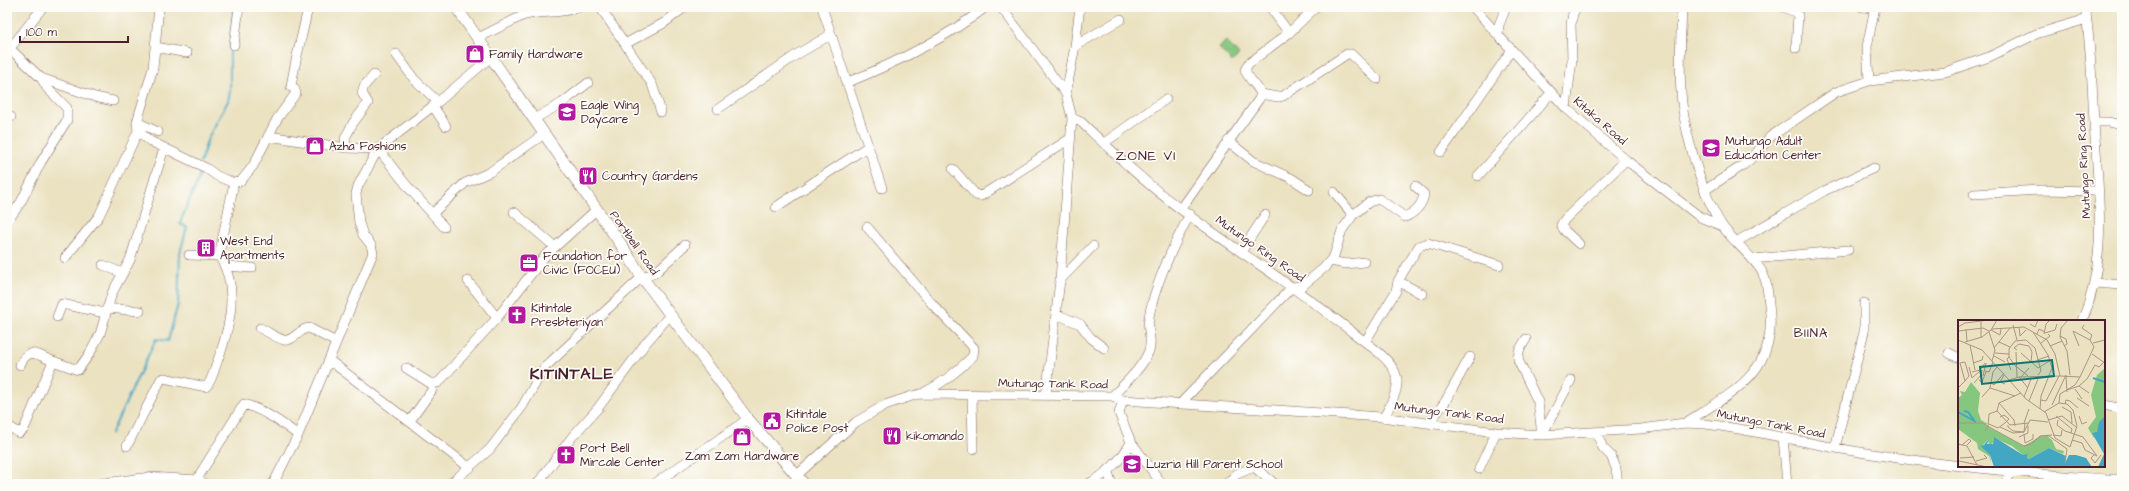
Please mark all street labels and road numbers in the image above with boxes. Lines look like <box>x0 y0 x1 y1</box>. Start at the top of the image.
street label: Kitaka Road <box>1570 93 1630 149</box>
street label: Mutungo Ring Road <box>2073 113 2096 219</box>
street label: Portbell Road <box>605 207 663 279</box>
street label: Mutungo Ring Road <box>1211 212 1308 287</box>
street label: Mutungo Tank Road <box>998 375 1108 394</box>
street label: Mutungo Tank Road <box>1393 398 1505 429</box>
street label: Mutungo Tank Road <box>1715 405 1827 444</box>

